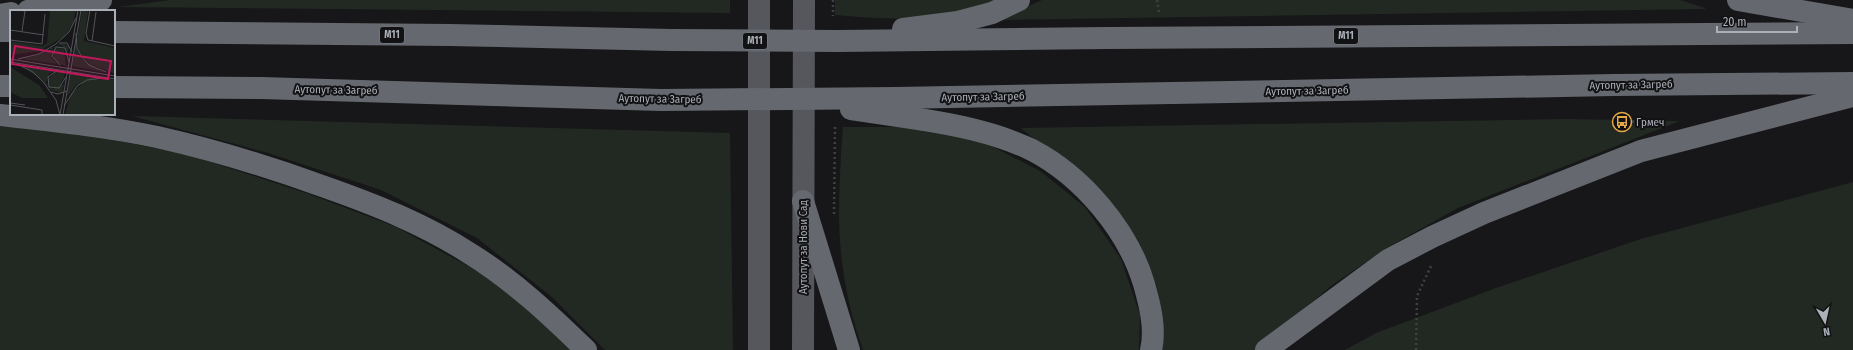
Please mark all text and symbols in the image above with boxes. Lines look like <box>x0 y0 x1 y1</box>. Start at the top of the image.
scale bar <box>1717 8 1797 34</box>
inset map <box>10 10 115 115</box>
text: 20 m <box>1723 15 1747 29</box>
road number: M11 <box>380 27 404 43</box>
road number: M11 <box>1334 28 1358 44</box>
road number: M11 <box>743 33 767 49</box>
street label: Аутопут за Загреб <box>1589 78 1673 92</box>
street label: Аутопут за Загреб <box>294 83 378 97</box>
street label: Аутопут за Загреб <box>1265 84 1349 98</box>
street label: Аутопут за Загреб <box>941 90 1025 104</box>
street label: Аутопут за Загреб <box>618 92 702 106</box>
bus stop icon: Грмеч <box>1611 111 1633 133</box>
place label: Грмеч <box>1636 116 1664 129</box>
street label: Аутопут за Нови Сад <box>797 199 810 294</box>
north arrow <box>1805 302 1845 342</box>
text: N <box>1822 324 1831 338</box>

